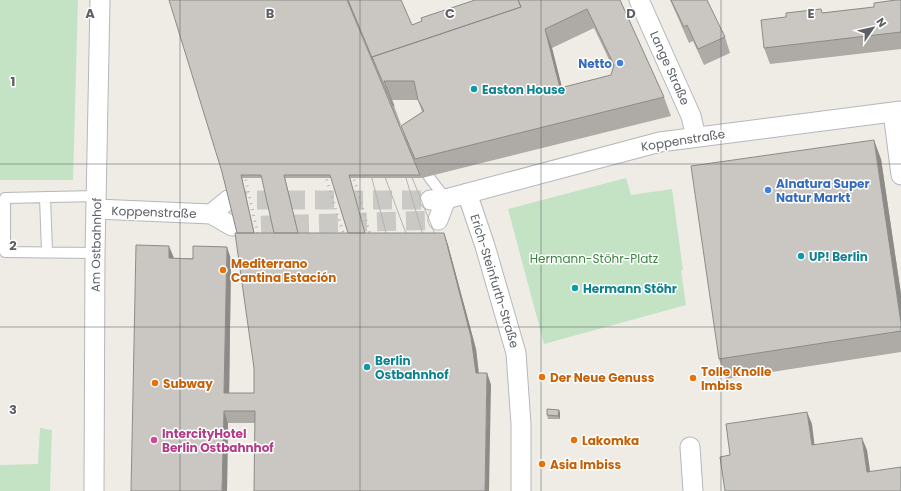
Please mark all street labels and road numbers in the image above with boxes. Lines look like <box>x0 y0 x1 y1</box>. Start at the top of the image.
street label: Lange Straße <box>646 28 694 108</box>
street label: Koppenstraße <box>640 125 726 155</box>
street label: Am Ostbahnhof <box>87 198 105 292</box>
street label: Koppenstraße <box>111 202 197 222</box>
street label: Erich-Steinfurth-Straße <box>467 212 523 350</box>

